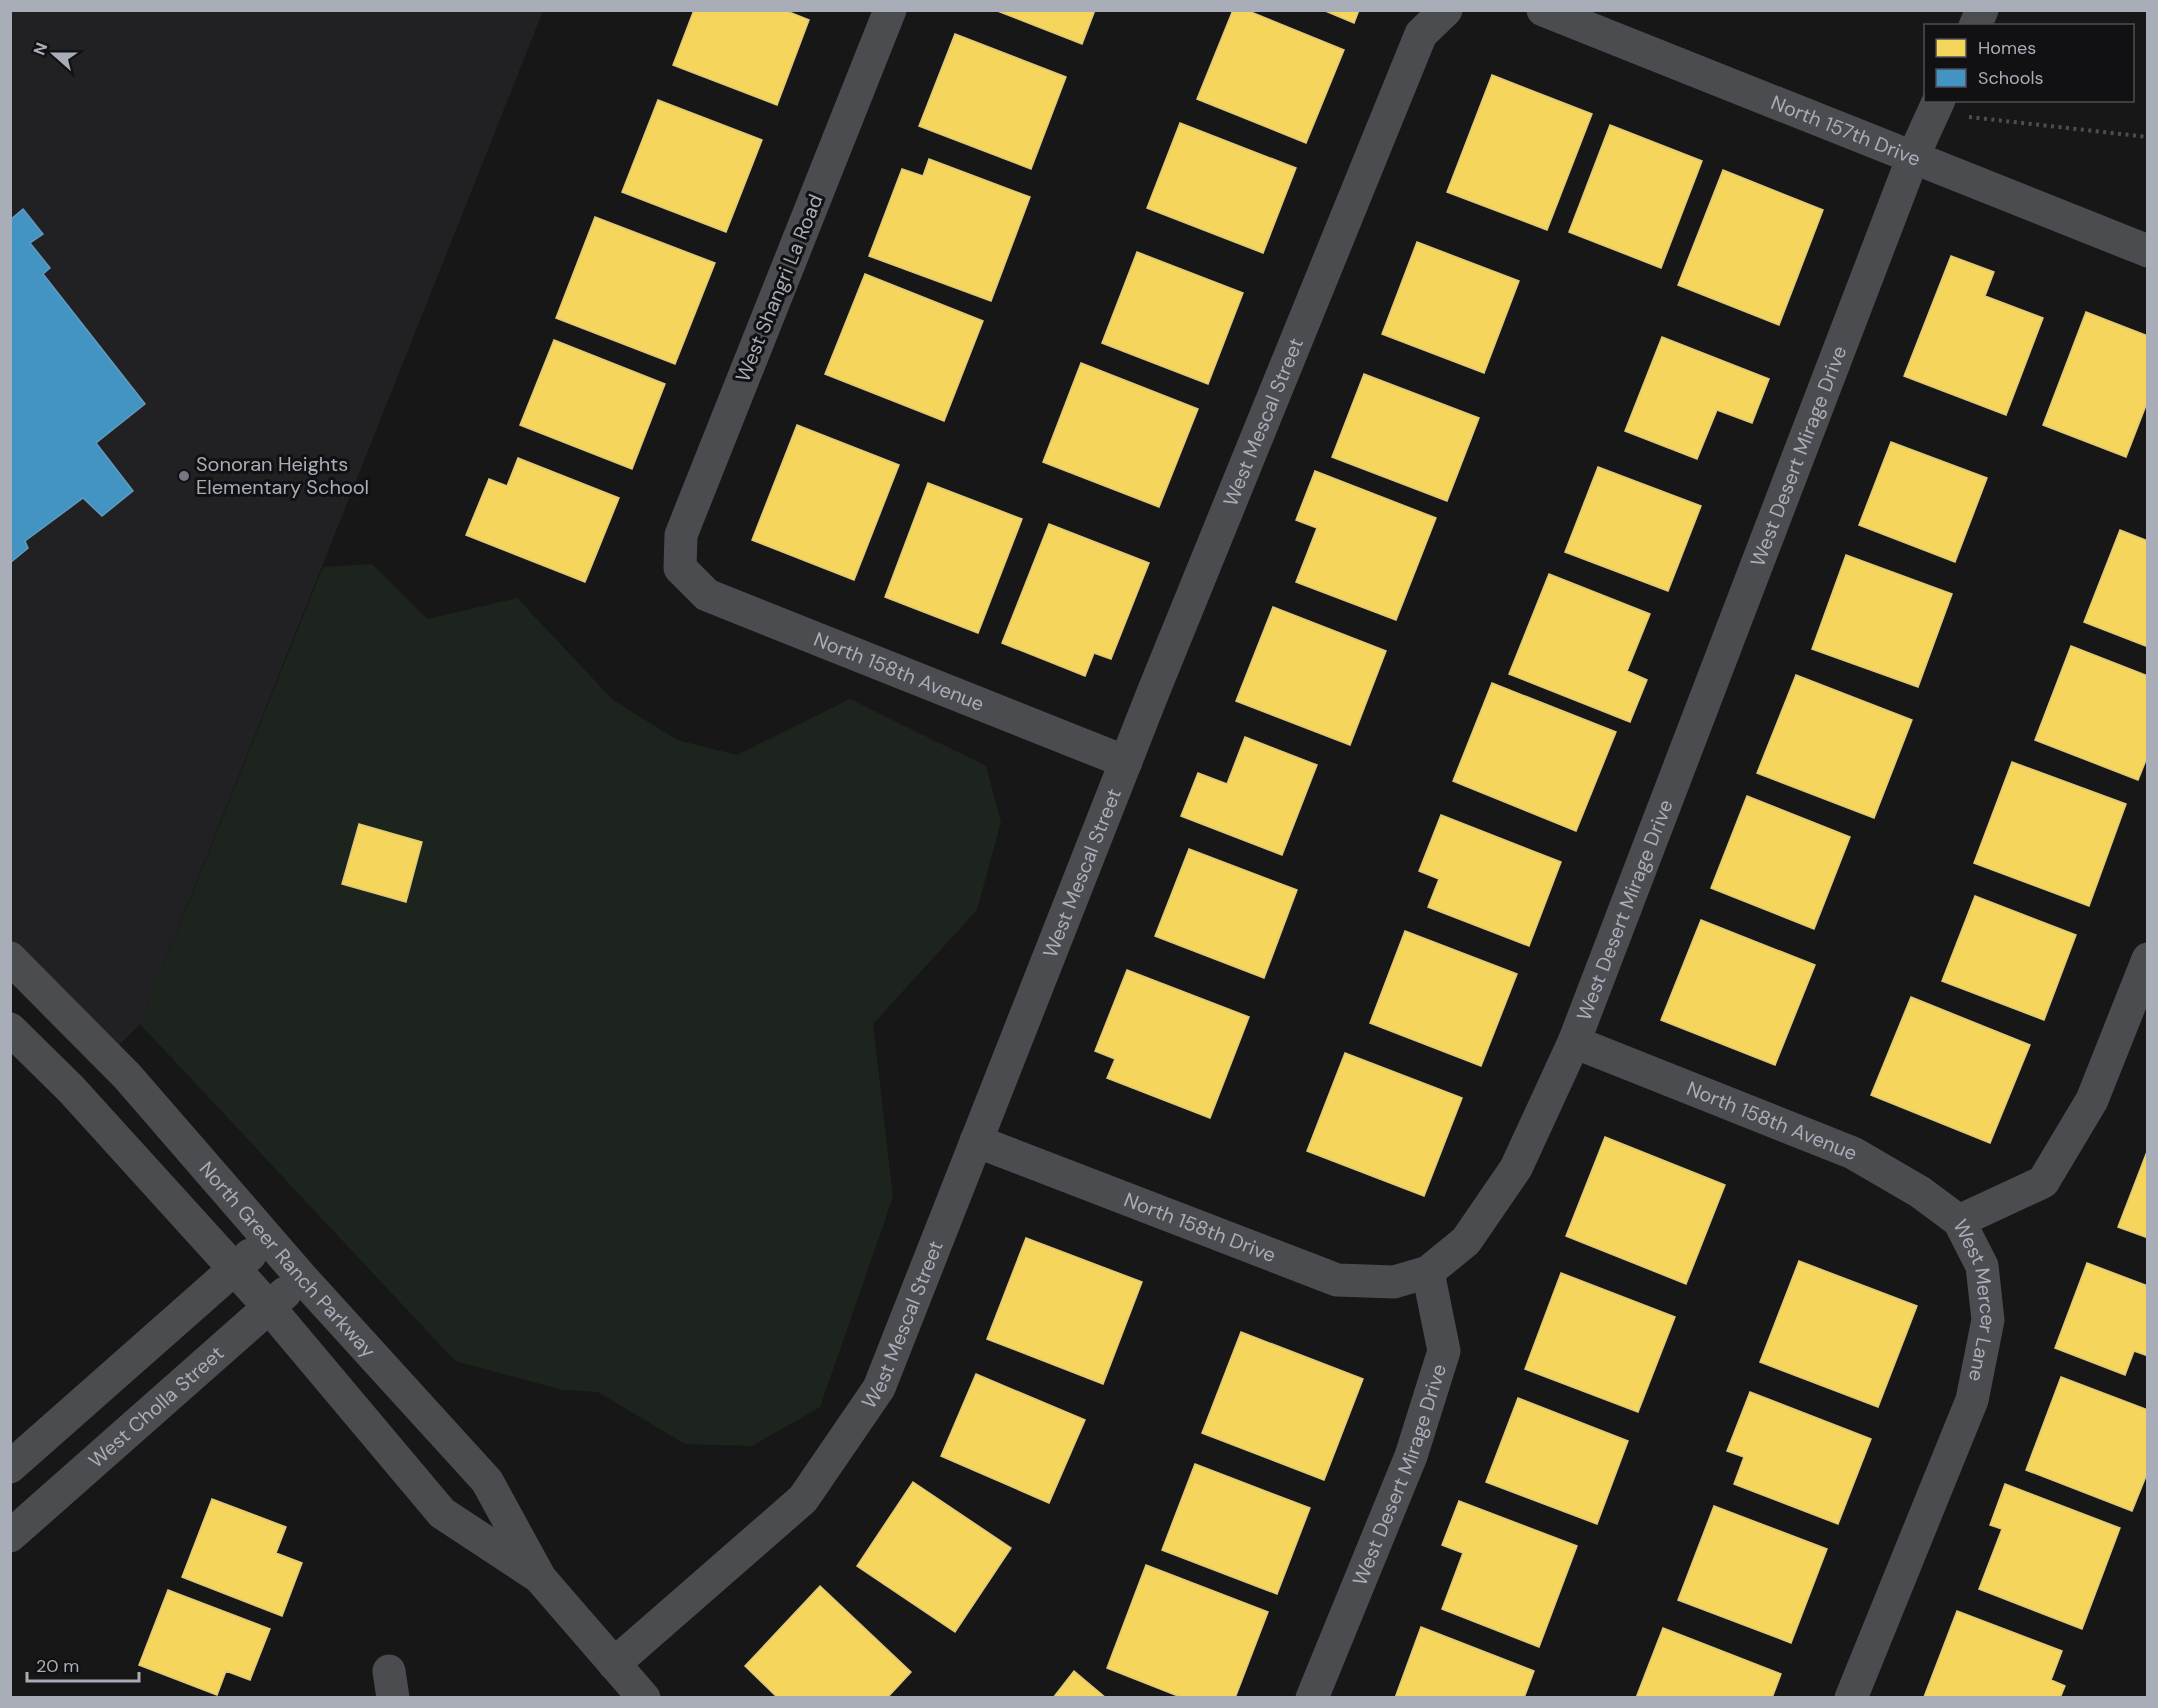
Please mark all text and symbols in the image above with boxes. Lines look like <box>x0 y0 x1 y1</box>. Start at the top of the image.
north arrow <box>24 24 84 84</box>
legend <box>1924 24 2134 102</box>
text: Homes <box>1978 36 2036 60</box>
text: N <box>29 40 52 58</box>
text: Schools <box>1978 66 2043 90</box>
street label: North 157th Drive <box>1767 89 1924 172</box>
street label: West Shangri La Road <box>730 190 828 386</box>
street label: West Mescal Street <box>1217 334 1309 510</box>
street label: West Desert Mirage Drive <box>1744 342 1853 570</box>
place label: Sonoran Heights Elementary School <box>196 451 369 500</box>
marker: Sonoran Heights Elementary School <box>177 469 191 483</box>
street label: North 158th Avenue <box>810 626 988 717</box>
street label: West Mescal Street <box>1037 784 1127 961</box>
street label: West Desert Mirage Drive <box>1571 796 1679 1024</box>
street label: North 158th Avenue <box>1683 1075 1861 1166</box>
street label: North Greer Ranch Parkway <box>194 1156 381 1363</box>
street label: North 158th Drive <box>1120 1186 1280 1268</box>
street label: West Mercer Lane <box>1947 1215 2002 1384</box>
street label: West Mescal Street <box>856 1237 949 1414</box>
street label: West Cholla Street <box>83 1340 229 1474</box>
street label: West Desert Mirage Drive <box>1346 1361 1452 1589</box>
scale bar <box>27 1645 140 1683</box>
text: 20 m <box>36 1654 79 1678</box>

